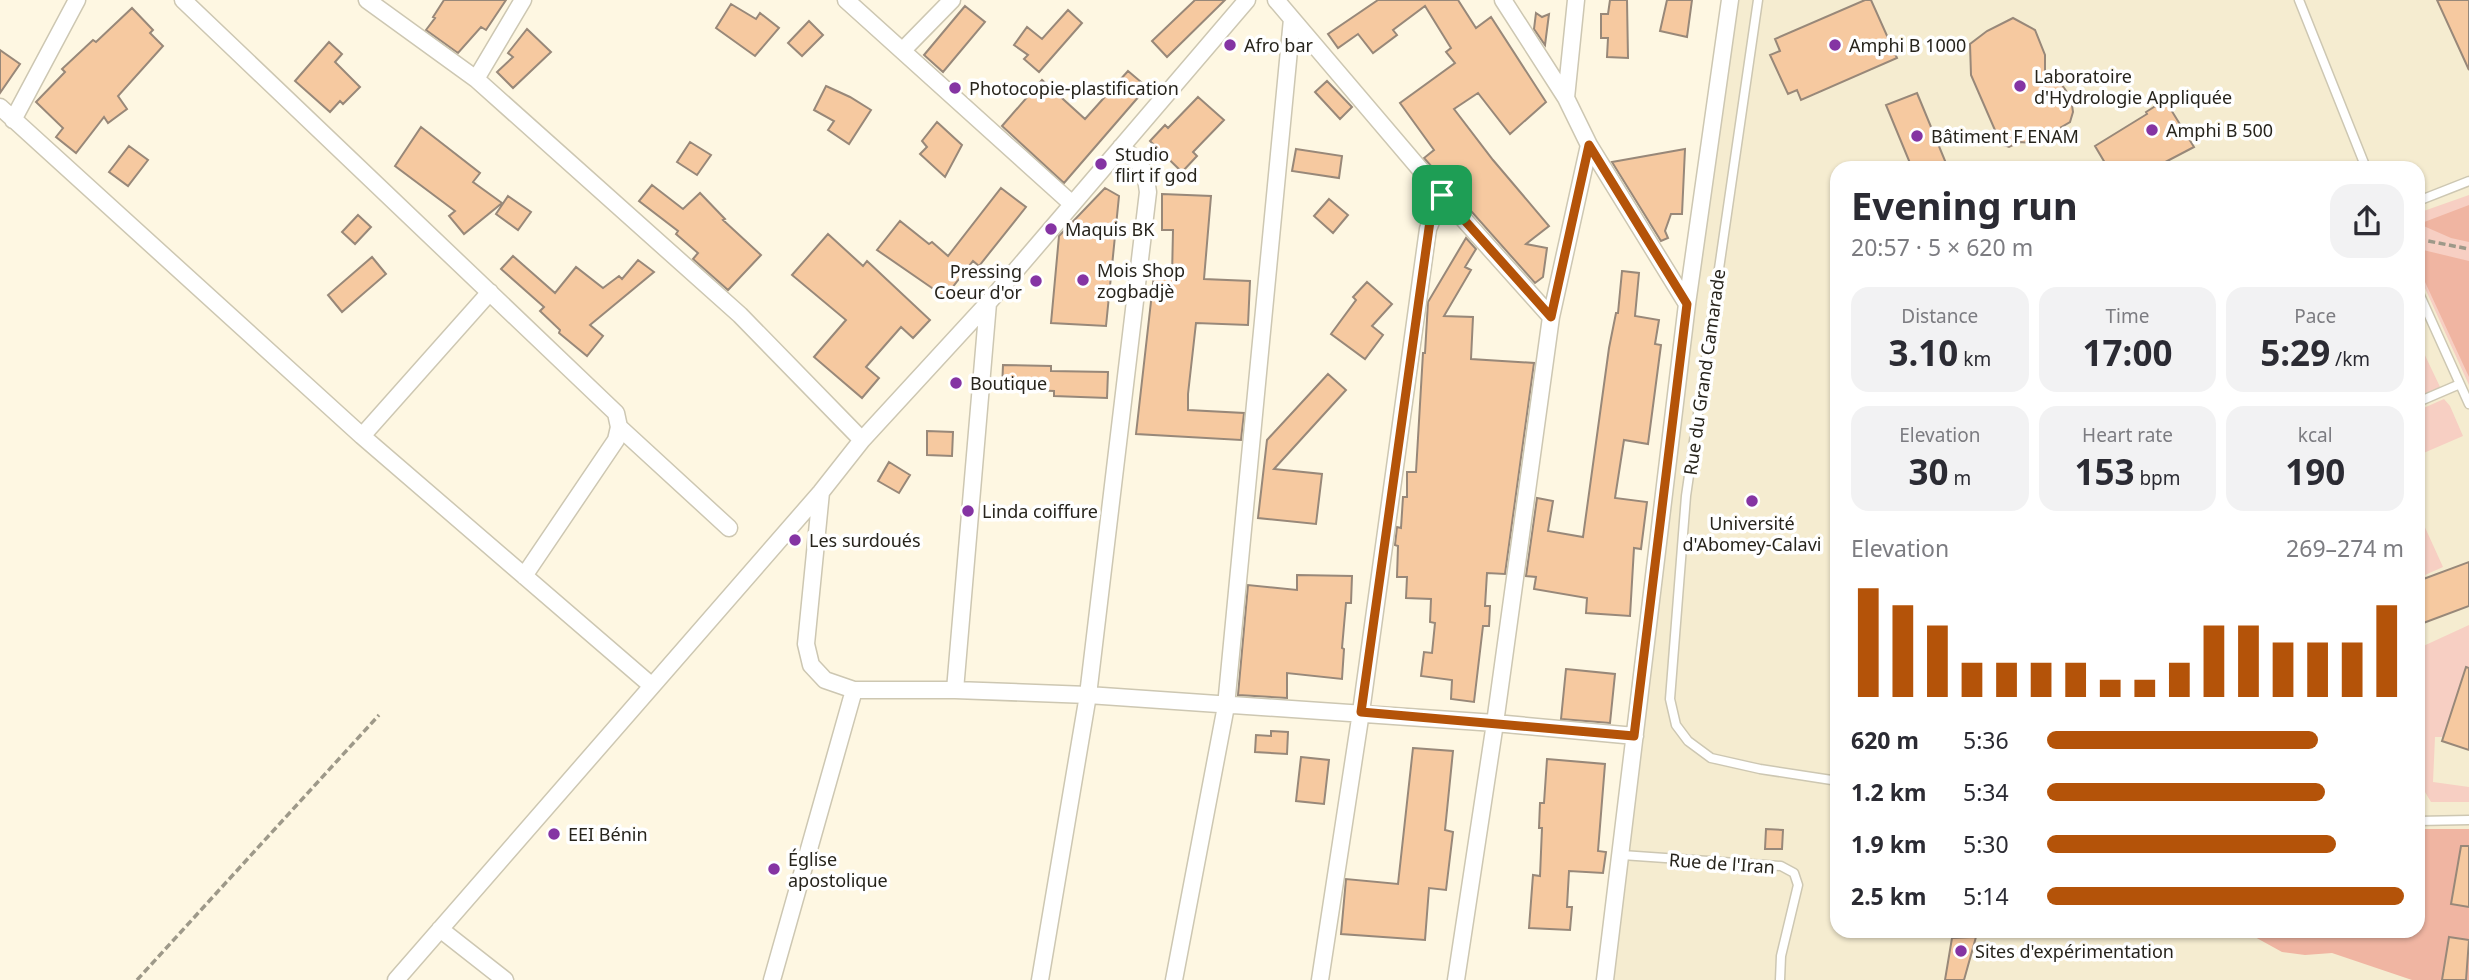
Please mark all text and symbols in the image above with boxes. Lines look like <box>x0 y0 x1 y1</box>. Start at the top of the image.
place label: Afro bar <box>1244 33 1314 57</box>
place label: Amphi B 1000 <box>1849 33 1966 57</box>
marker: Afro bar <box>1222 37 1238 53</box>
marker: Amphi B 1000 <box>1827 37 1843 53</box>
place label: Laboratoire d'Hydrologie Appliquée <box>2034 64 2232 109</box>
place label: Photocopie-plastification <box>969 76 1179 100</box>
marker: Laboratoire d'Hydrologie Appliquée <box>2012 78 2028 94</box>
marker: Photocopie-plastification <box>947 80 963 96</box>
place label: Amphi B 500 <box>2166 118 2273 142</box>
marker: Amphi B 500 <box>2144 122 2160 138</box>
place label: Bâtiment F ENAM <box>1931 124 2079 148</box>
marker: Bâtiment F ENAM <box>1909 128 1925 144</box>
place label: Studio flirt if god <box>1115 142 1198 187</box>
marker: Studio flirt if god <box>1093 156 1109 172</box>
pin <box>1412 165 1472 225</box>
icon: arrive <box>1423 176 1461 214</box>
text: Evening run <box>1851 179 2078 231</box>
button: share <box>2330 184 2404 258</box>
place label: Maquis BK <box>1065 217 1155 241</box>
marker: Maquis BK <box>1043 221 1059 237</box>
text: 20:57 · 5 × 620 m <box>1851 231 2033 263</box>
place label: Mois Shop zogbadjè <box>1097 258 1185 303</box>
place label: Pressing Coeur d'or <box>934 259 1023 304</box>
street label: Rue du Grand Camarade <box>1678 267 1730 477</box>
marker: Mois Shop zogbadjè <box>1075 272 1091 288</box>
marker: Pressing Coeur d'or <box>1028 273 1044 289</box>
text: Distance <box>1901 303 1978 329</box>
text: Time <box>2106 303 2149 329</box>
text: Pace <box>2294 303 2336 329</box>
text: 3.10 <box>1888 329 1958 376</box>
text: 17:00 <box>2083 329 2172 376</box>
text: 5:29 <box>2260 329 2330 376</box>
text: km <box>1958 346 1991 372</box>
text: /km <box>2330 346 2370 372</box>
place label: Boutique <box>970 371 1047 395</box>
marker: Boutique <box>948 375 964 391</box>
text: Elevation <box>1899 422 1980 448</box>
text: Heart rate <box>2082 422 2173 448</box>
text: kcal <box>2298 422 2333 448</box>
text: 30 <box>1908 448 1948 495</box>
text: 153 <box>2074 448 2134 495</box>
text: 190 <box>2285 448 2345 495</box>
text: m <box>1948 465 1971 491</box>
text: bpm <box>2134 465 2181 491</box>
marker: Université d'Abomey-Calavi <box>1744 493 1760 509</box>
place label: Linda coiffure <box>982 499 1098 523</box>
marker: Linda coiffure <box>960 503 976 519</box>
place label: Université d'Abomey-Calavi <box>1683 511 1821 556</box>
place label: Les surdoués <box>809 528 921 552</box>
marker: Les surdoués <box>787 532 803 548</box>
text: Elevation <box>1851 532 1949 564</box>
text: 269–274 m <box>2286 532 2404 564</box>
text: 620 m <box>1851 724 1919 756</box>
text: 5:36 <box>1963 724 2009 756</box>
text: 1.2 km <box>1851 776 1926 808</box>
text: 5:34 <box>1963 776 2009 808</box>
place label: EEI Bénin <box>568 822 648 846</box>
marker: EEI Bénin <box>546 826 562 842</box>
text: 1.9 km <box>1851 828 1926 860</box>
text: 5:30 <box>1963 828 2009 860</box>
place label: Église apostolique <box>788 847 888 892</box>
street label: Rue de l'Iran <box>1668 847 1776 879</box>
marker: Église apostolique <box>766 861 782 877</box>
text: 2.5 km <box>1851 880 1926 912</box>
text: 5:14 <box>1963 880 2009 912</box>
place label: Sites d'expérimentation <box>1975 939 2174 963</box>
marker: Sites d'expérimentation <box>1953 943 1969 959</box>

